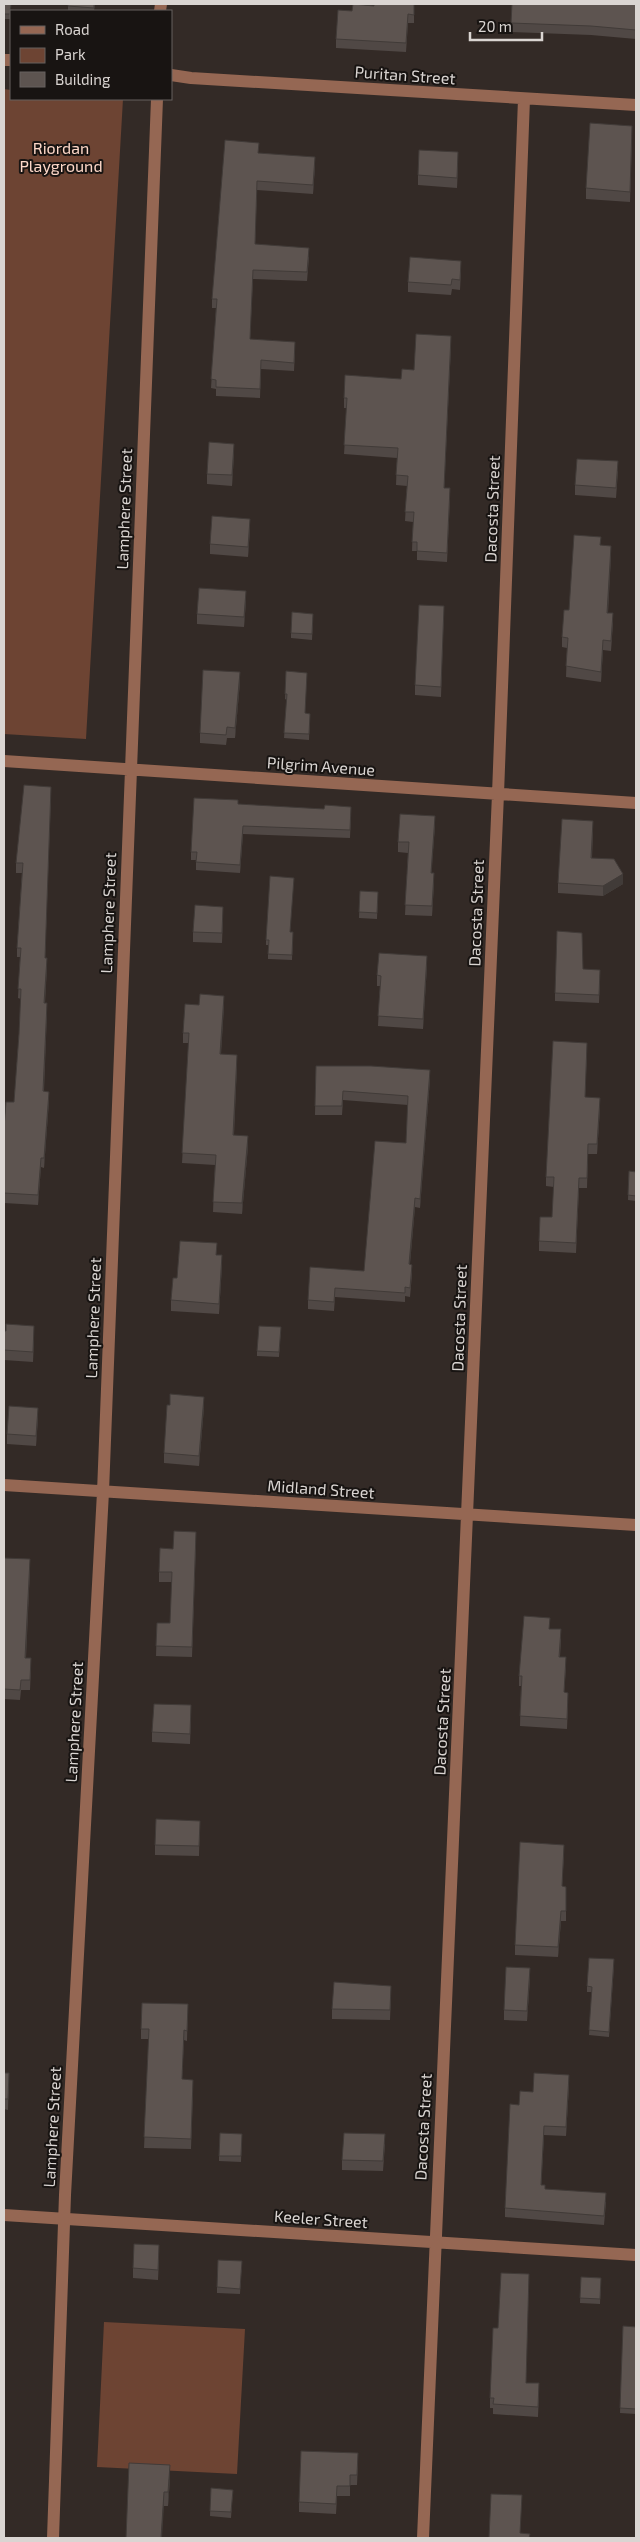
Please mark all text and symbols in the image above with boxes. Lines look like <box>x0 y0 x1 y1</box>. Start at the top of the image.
legend <box>10 10 172 100</box>
scale bar <box>470 10 542 42</box>
text: 20 m <box>478 17 512 35</box>
text: Road <box>55 20 90 38</box>
text: Park <box>55 45 86 63</box>
street label: Puritan Street <box>354 61 456 88</box>
text: Building <box>55 70 111 88</box>
park label: Riordan Playground <box>19 138 103 175</box>
street label: Lamphere Street <box>112 448 135 570</box>
street label: Dacosta Street <box>480 455 503 563</box>
street label: Pilgrim Avenue <box>266 752 376 779</box>
street label: Lamphere Street <box>96 852 119 974</box>
street label: Dacosta Street <box>464 859 487 967</box>
street label: Lamphere Street <box>81 1257 104 1379</box>
street label: Dacosta Street <box>447 1264 470 1372</box>
street label: Midland Street <box>267 1475 375 1502</box>
street label: Lamphere Street <box>61 1661 86 1783</box>
street label: Dacosta Street <box>429 1668 454 1776</box>
street label: Lamphere Street <box>39 2066 64 2188</box>
street label: Dacosta Street <box>410 2073 435 2181</box>
street label: Keeler Street <box>274 2206 369 2231</box>

